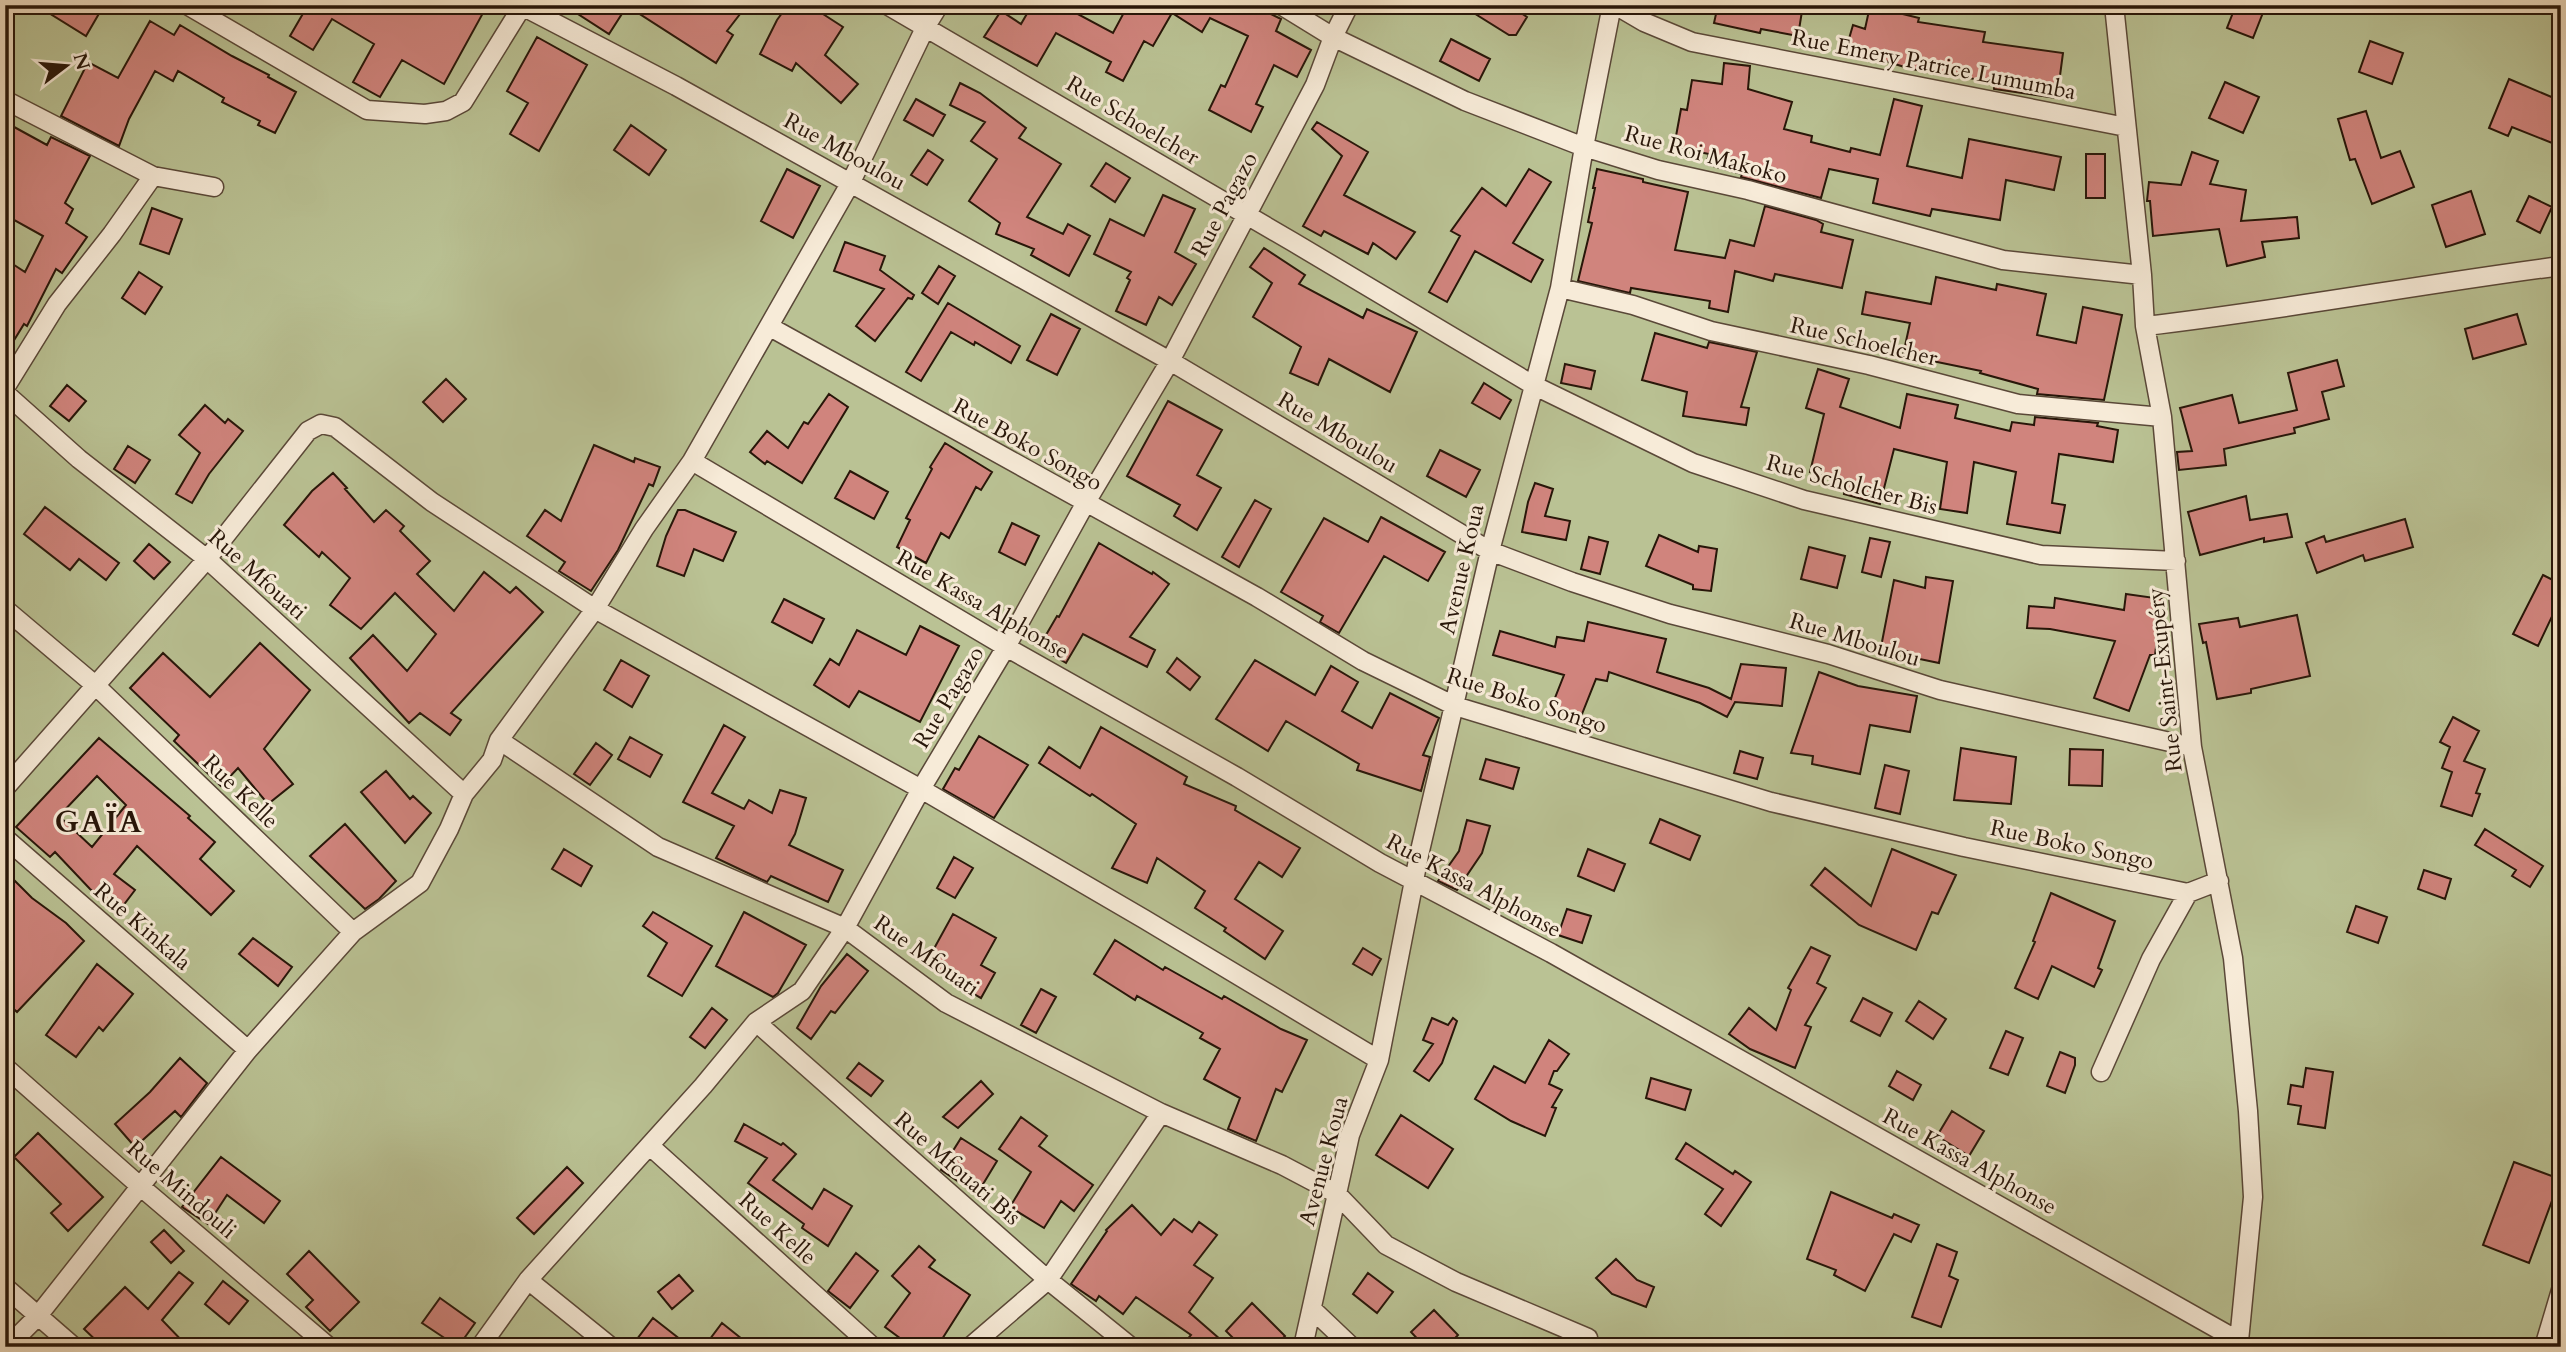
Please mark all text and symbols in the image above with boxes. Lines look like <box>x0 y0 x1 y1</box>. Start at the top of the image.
street label: Rue Emery Patrice Lumumba <box>1789 22 2079 107</box>
north arrow <box>32 32 102 102</box>
text: N <box>67 50 96 74</box>
street label: Rue Schoelcher <box>1060 68 1206 173</box>
street label: Rue Mboulou <box>778 105 911 198</box>
street label: Rue Roi Makoko <box>1621 118 1791 191</box>
street label: Rue Pagazo <box>1184 147 1265 262</box>
street label: Rue Schoelcher <box>1787 309 1941 374</box>
street label: Rue Mboulou <box>1272 384 1404 481</box>
street label: Rue Boko Songo <box>947 391 1108 498</box>
street label: Rue Scholcher Bis <box>1763 447 1941 522</box>
street label: Avenue Koua <box>1431 501 1492 637</box>
street label: Rue Mfouati <box>202 522 314 627</box>
street label: Rue Kassa Alphonse <box>891 542 1075 666</box>
street label: Rue Saint-Exupéry <box>2139 586 2190 774</box>
street label: Rue Mboulou <box>1786 605 1924 674</box>
street label: Rue Pagazo <box>906 640 991 754</box>
street label: Rue Boko Songo <box>1443 660 1611 741</box>
street label: Rue Kelle <box>196 747 286 835</box>
district label: GAÏA <box>54 802 144 843</box>
street label: Rue Boko Songo <box>1987 812 2157 877</box>
street label: Rue Kassa Alphonse <box>1381 826 1567 945</box>
street label: Rue Kinkala <box>87 875 198 977</box>
street label: Rue Mfouati <box>868 908 986 1003</box>
street label: Avenue Koua <box>1291 1093 1356 1229</box>
street label: Rue Kassa Alphonse <box>1877 1101 2062 1222</box>
street label: Rue Mfouati Bis <box>888 1105 1028 1232</box>
street label: Rue Mindouli <box>120 1133 243 1246</box>
street label: Rue Kelle <box>732 1185 823 1272</box>

